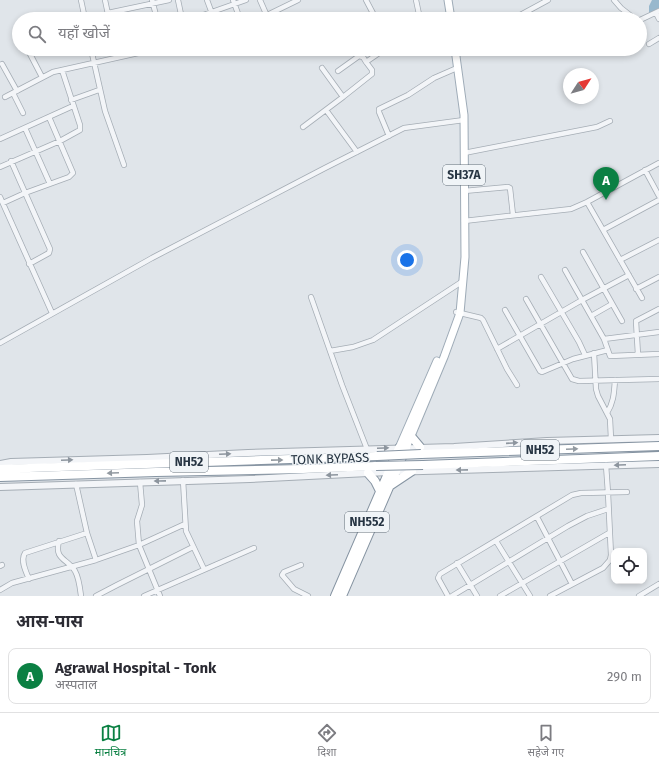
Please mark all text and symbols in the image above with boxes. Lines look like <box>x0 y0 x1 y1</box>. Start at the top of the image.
search box <box>12 12 647 56</box>
icon: search <box>26 23 48 45</box>
text: यहाँ खोजें <box>58 24 110 42</box>
north arrow <box>563 68 599 104</box>
road number: SH37A <box>443 165 485 185</box>
pin: A <box>593 167 619 200</box>
your location <box>397 250 417 270</box>
one-way arrow <box>506 440 519 446</box>
road number: NH52 <box>521 440 559 460</box>
one-way arrow <box>377 445 389 452</box>
one-way arrow <box>566 446 579 452</box>
one-way arrow <box>219 450 231 457</box>
street label: TONK BYPASS <box>291 450 369 467</box>
road number: NH52 <box>170 452 208 472</box>
one-way arrow <box>271 456 283 463</box>
one-way arrow <box>61 457 73 464</box>
one-way arrow <box>613 462 626 468</box>
one-way arrow <box>455 467 468 473</box>
one-way arrow <box>107 470 119 477</box>
one-way arrow <box>326 471 338 478</box>
one-way arrow <box>153 478 166 484</box>
road number: NH552 <box>345 512 389 532</box>
map controls <box>611 548 647 584</box>
button: locate <box>611 548 647 584</box>
text: आस-पास <box>16 611 83 632</box>
text: Agrawal Hospital - Tonk <box>55 659 216 677</box>
text: A <box>26 669 34 684</box>
text: 290 m <box>607 669 642 684</box>
text: अस्पताल <box>55 677 97 692</box>
tab: मानचित्र <box>95 722 126 760</box>
tab: दिशा <box>316 722 338 760</box>
tab: सहेजे गए <box>528 722 564 760</box>

